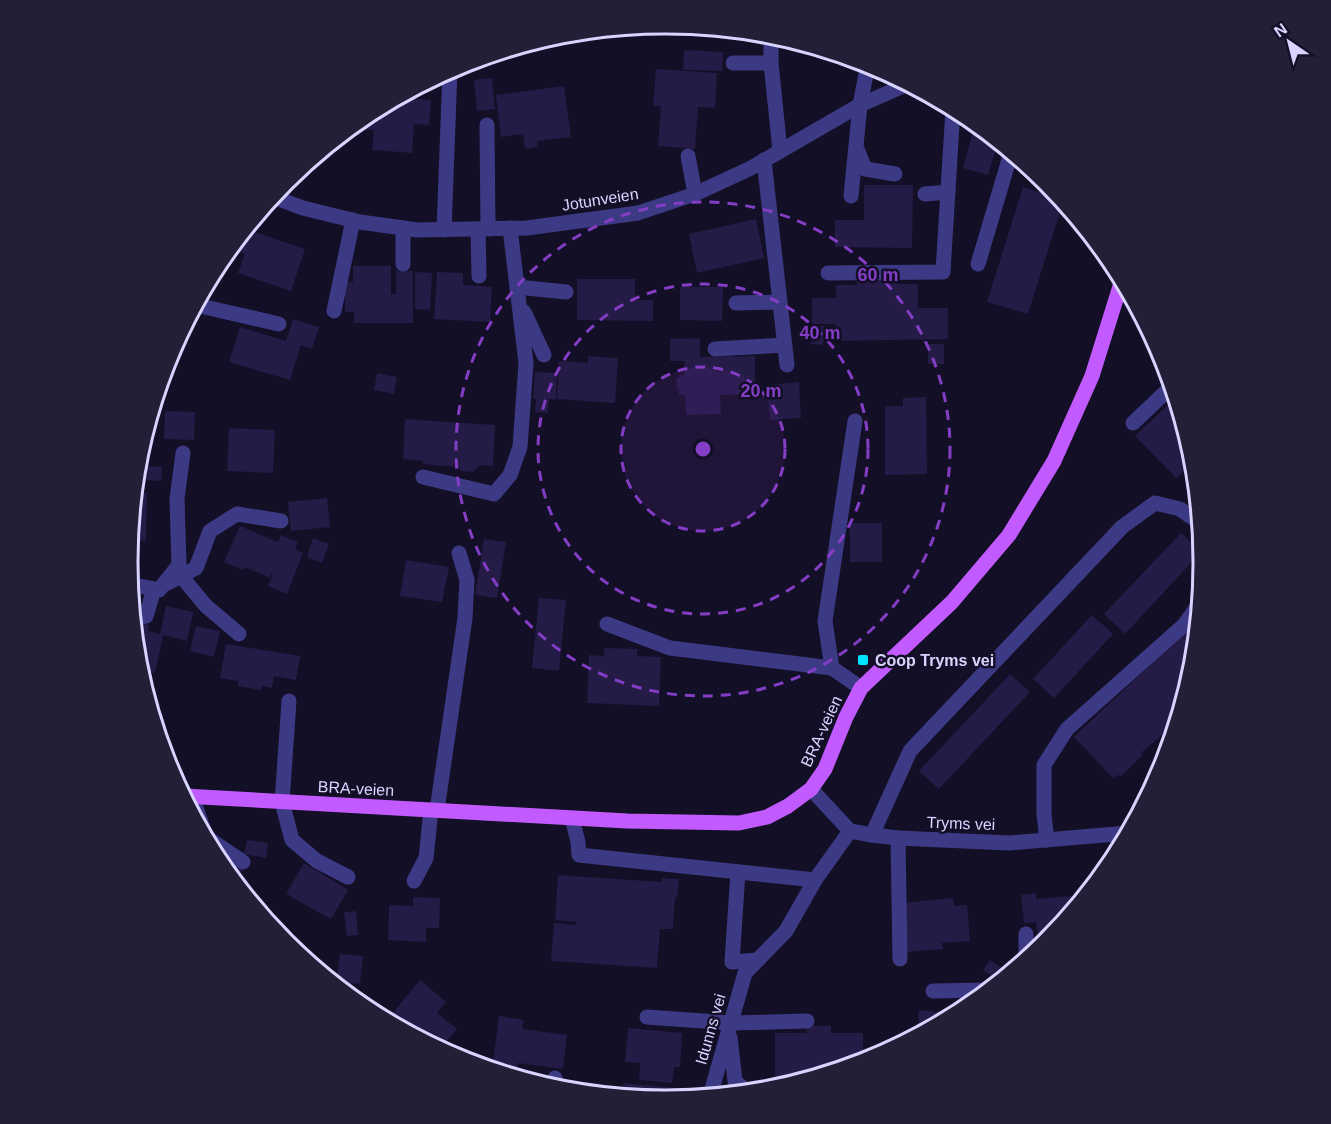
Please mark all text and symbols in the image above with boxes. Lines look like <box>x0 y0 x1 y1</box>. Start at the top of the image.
north arrow <box>1259 12 1319 72</box>
text: N <box>1271 20 1290 40</box>
street label: Jotunveien <box>561 185 640 214</box>
text: 60 m <box>857 265 899 285</box>
text: 40 m <box>799 323 841 343</box>
text: 20 m <box>740 381 782 401</box>
centre of rings <box>693 439 713 459</box>
place label: Coop Tryms vei <box>875 652 994 669</box>
marker: Coop Tryms vei <box>856 653 870 667</box>
street label: BRA-veien <box>798 693 845 769</box>
street label: BRA-veien <box>317 778 395 799</box>
street label: Tryms vei <box>926 814 996 833</box>
street label: Idunns vei <box>692 992 729 1067</box>

